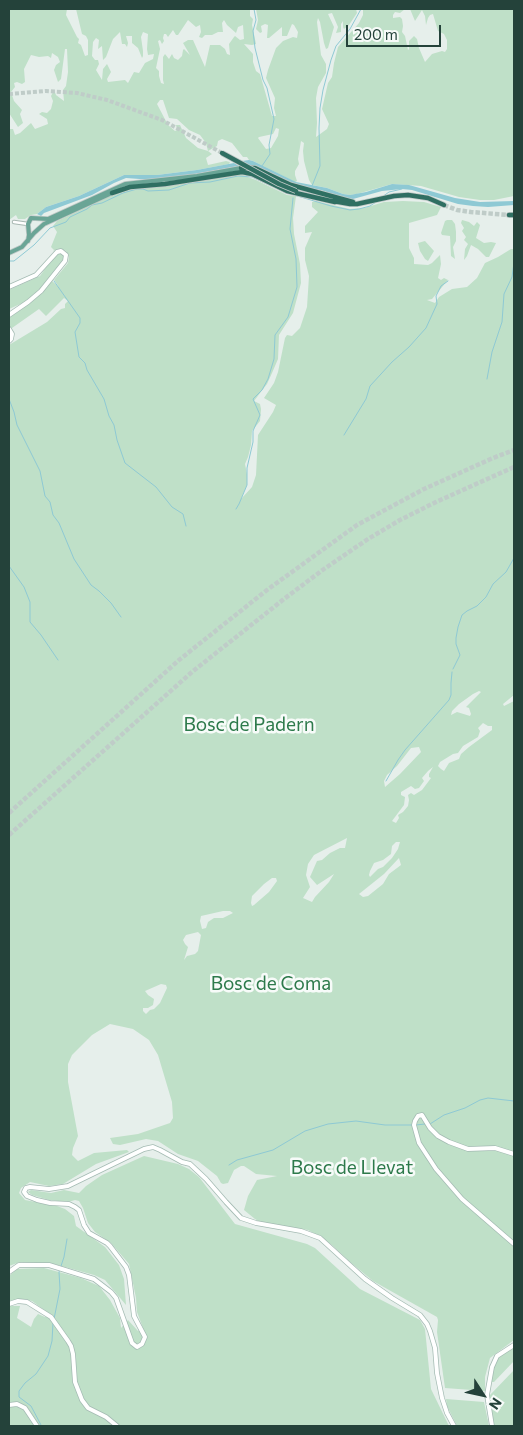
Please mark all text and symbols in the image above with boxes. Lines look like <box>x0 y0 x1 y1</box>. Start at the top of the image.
scale bar <box>348 15 443 47</box>
text: 200 m <box>354 25 398 43</box>
park label: Bosc de Padern <box>183 714 315 736</box>
park label: Bosc de Coma <box>211 973 331 995</box>
park label: Bosc de Llevat <box>291 1157 413 1179</box>
north arrow <box>458 1370 508 1420</box>
text: N <box>486 1395 506 1413</box>

